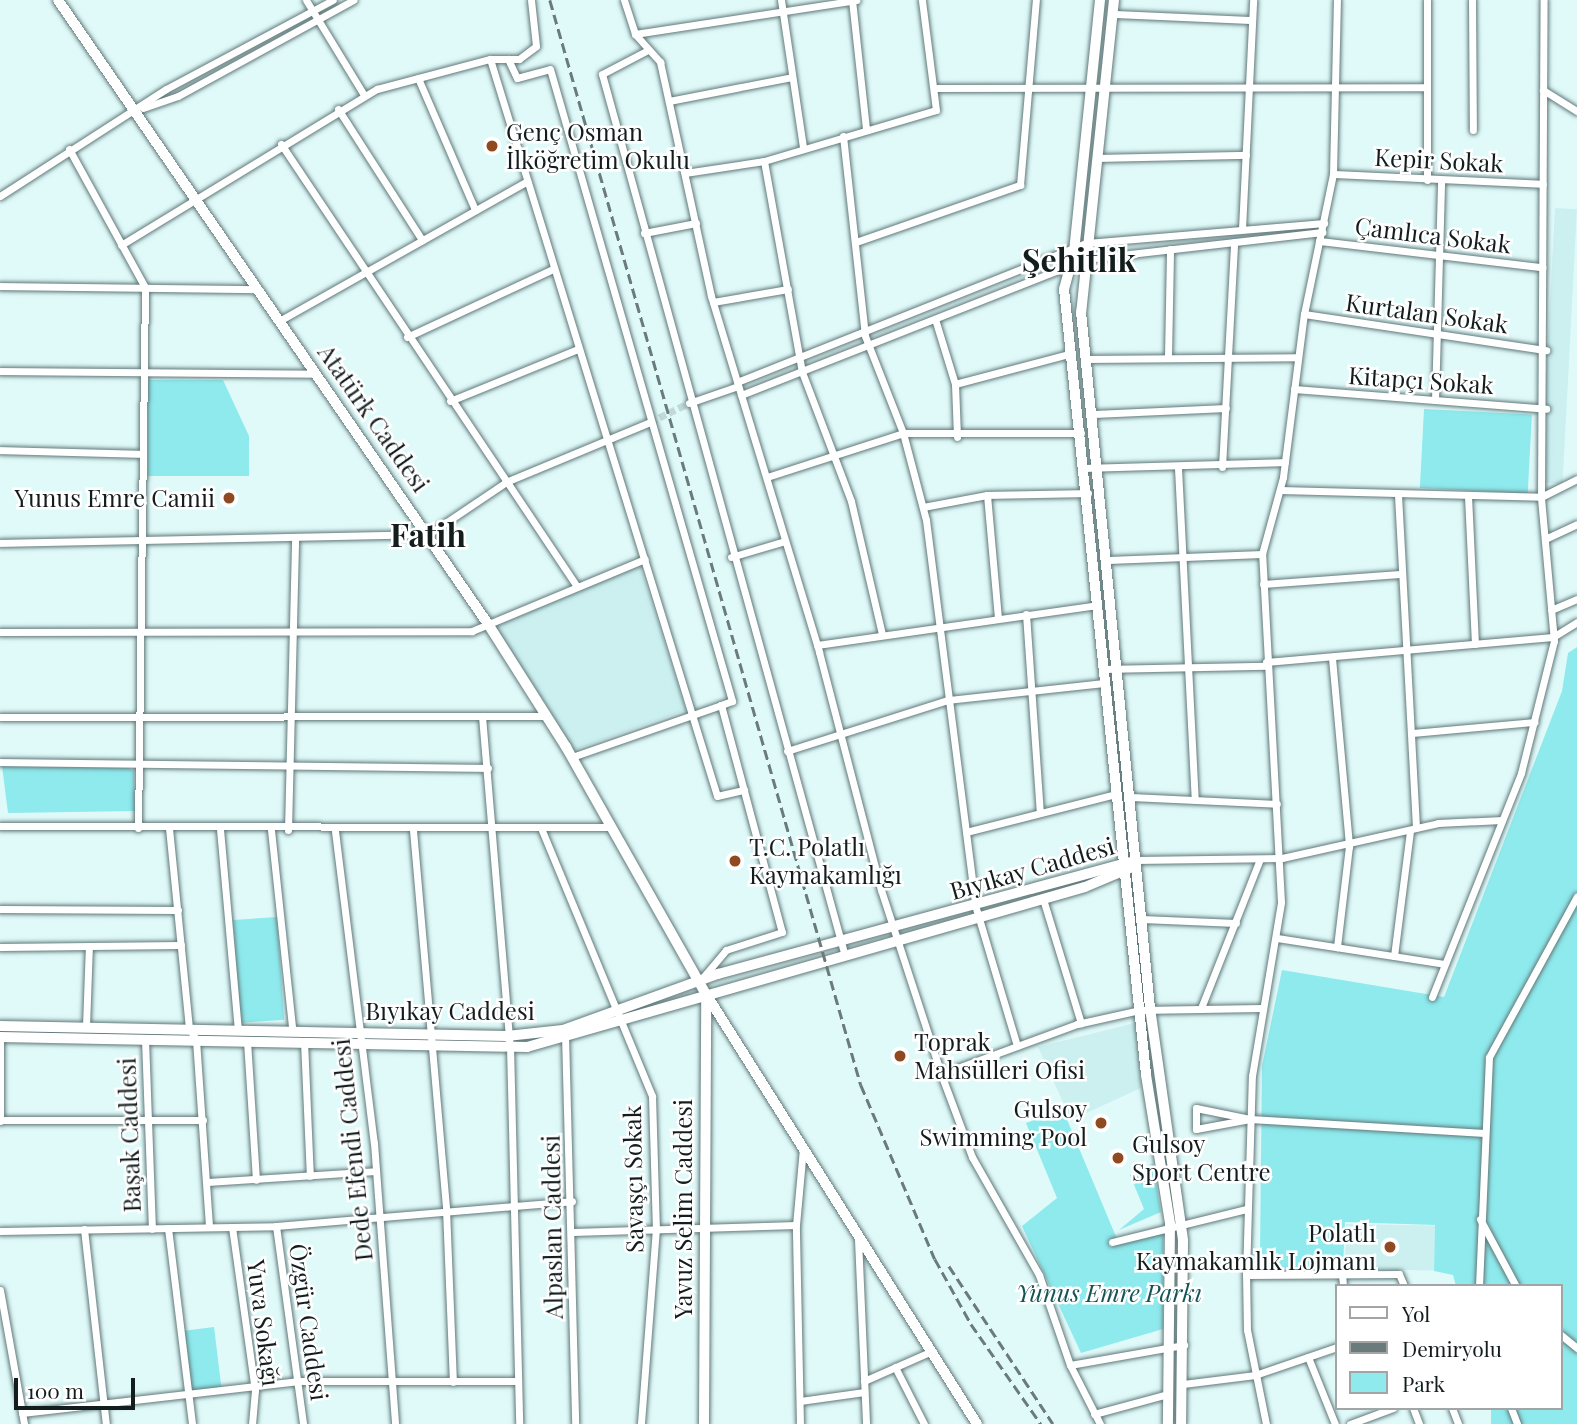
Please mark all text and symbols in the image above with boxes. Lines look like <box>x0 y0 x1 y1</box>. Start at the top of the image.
place label: Genç Osman İlköğretim Okulu <box>506 118 690 174</box>
marker: Genç Osman İlköğretim Okulu <box>484 138 500 154</box>
street label: Kepir Sokak <box>1374 142 1504 178</box>
street label: Çamlıca Sokak <box>1353 211 1513 259</box>
district label: Şehitlik <box>1022 240 1136 278</box>
street label: Kurtalan Sokak <box>1344 287 1510 339</box>
street label: Atatürk Caddesi <box>312 339 436 497</box>
street label: Kitapçı Sokak <box>1347 361 1495 399</box>
place label: Yunus Emre Camii <box>14 484 215 512</box>
marker: Yunus Emre Camii <box>221 490 237 506</box>
district label: Fatih <box>390 515 466 553</box>
street label: Bıyıkay Caddesi <box>946 831 1118 905</box>
place label: T.C. Polatlı Kaymakamlığı <box>749 833 902 889</box>
marker: T.C. Polatlı Kaymakamlığı <box>727 853 743 869</box>
street label: Bıyıkay Caddesi <box>365 997 535 1025</box>
place label: Toprak Mahsülleri Ofisi <box>914 1028 1085 1084</box>
street label: Dede Efendi Caddesi <box>326 1037 378 1263</box>
marker: Toprak Mahsülleri Ofisi <box>892 1048 908 1064</box>
street label: Başak Caddesi <box>112 1057 146 1213</box>
place label: Gulsoy Swimming Pool <box>919 1095 1087 1151</box>
street label: Yavuz Selim Caddesi <box>669 1099 697 1319</box>
street label: Savaşçı Sokak <box>617 1105 649 1253</box>
marker: Gulsoy Swimming Pool <box>1093 1115 1109 1131</box>
place label: Gulsoy Sport Centre <box>1132 1130 1271 1186</box>
street label: Alpaslan Caddesi <box>536 1135 568 1319</box>
marker: Gulsoy Sport Centre <box>1110 1150 1126 1166</box>
place label: Polatlı Kaymakamlık Lojmanı <box>1136 1219 1376 1275</box>
marker: Polatlı Kaymakamlık Lojmanı <box>1382 1239 1398 1255</box>
street label: Özgür Caddesi <box>284 1241 334 1403</box>
street label: Yuva Sokağı <box>242 1258 286 1388</box>
park label: Yunus Emre Parkı <box>1016 1279 1202 1307</box>
legend <box>1336 1284 1563 1410</box>
text: Yol <box>1402 1299 1430 1327</box>
text: Demiryolu <box>1402 1334 1502 1362</box>
scale bar <box>18 1364 138 1408</box>
text: Park <box>1402 1369 1445 1397</box>
text: 100 m <box>27 1376 84 1404</box>

